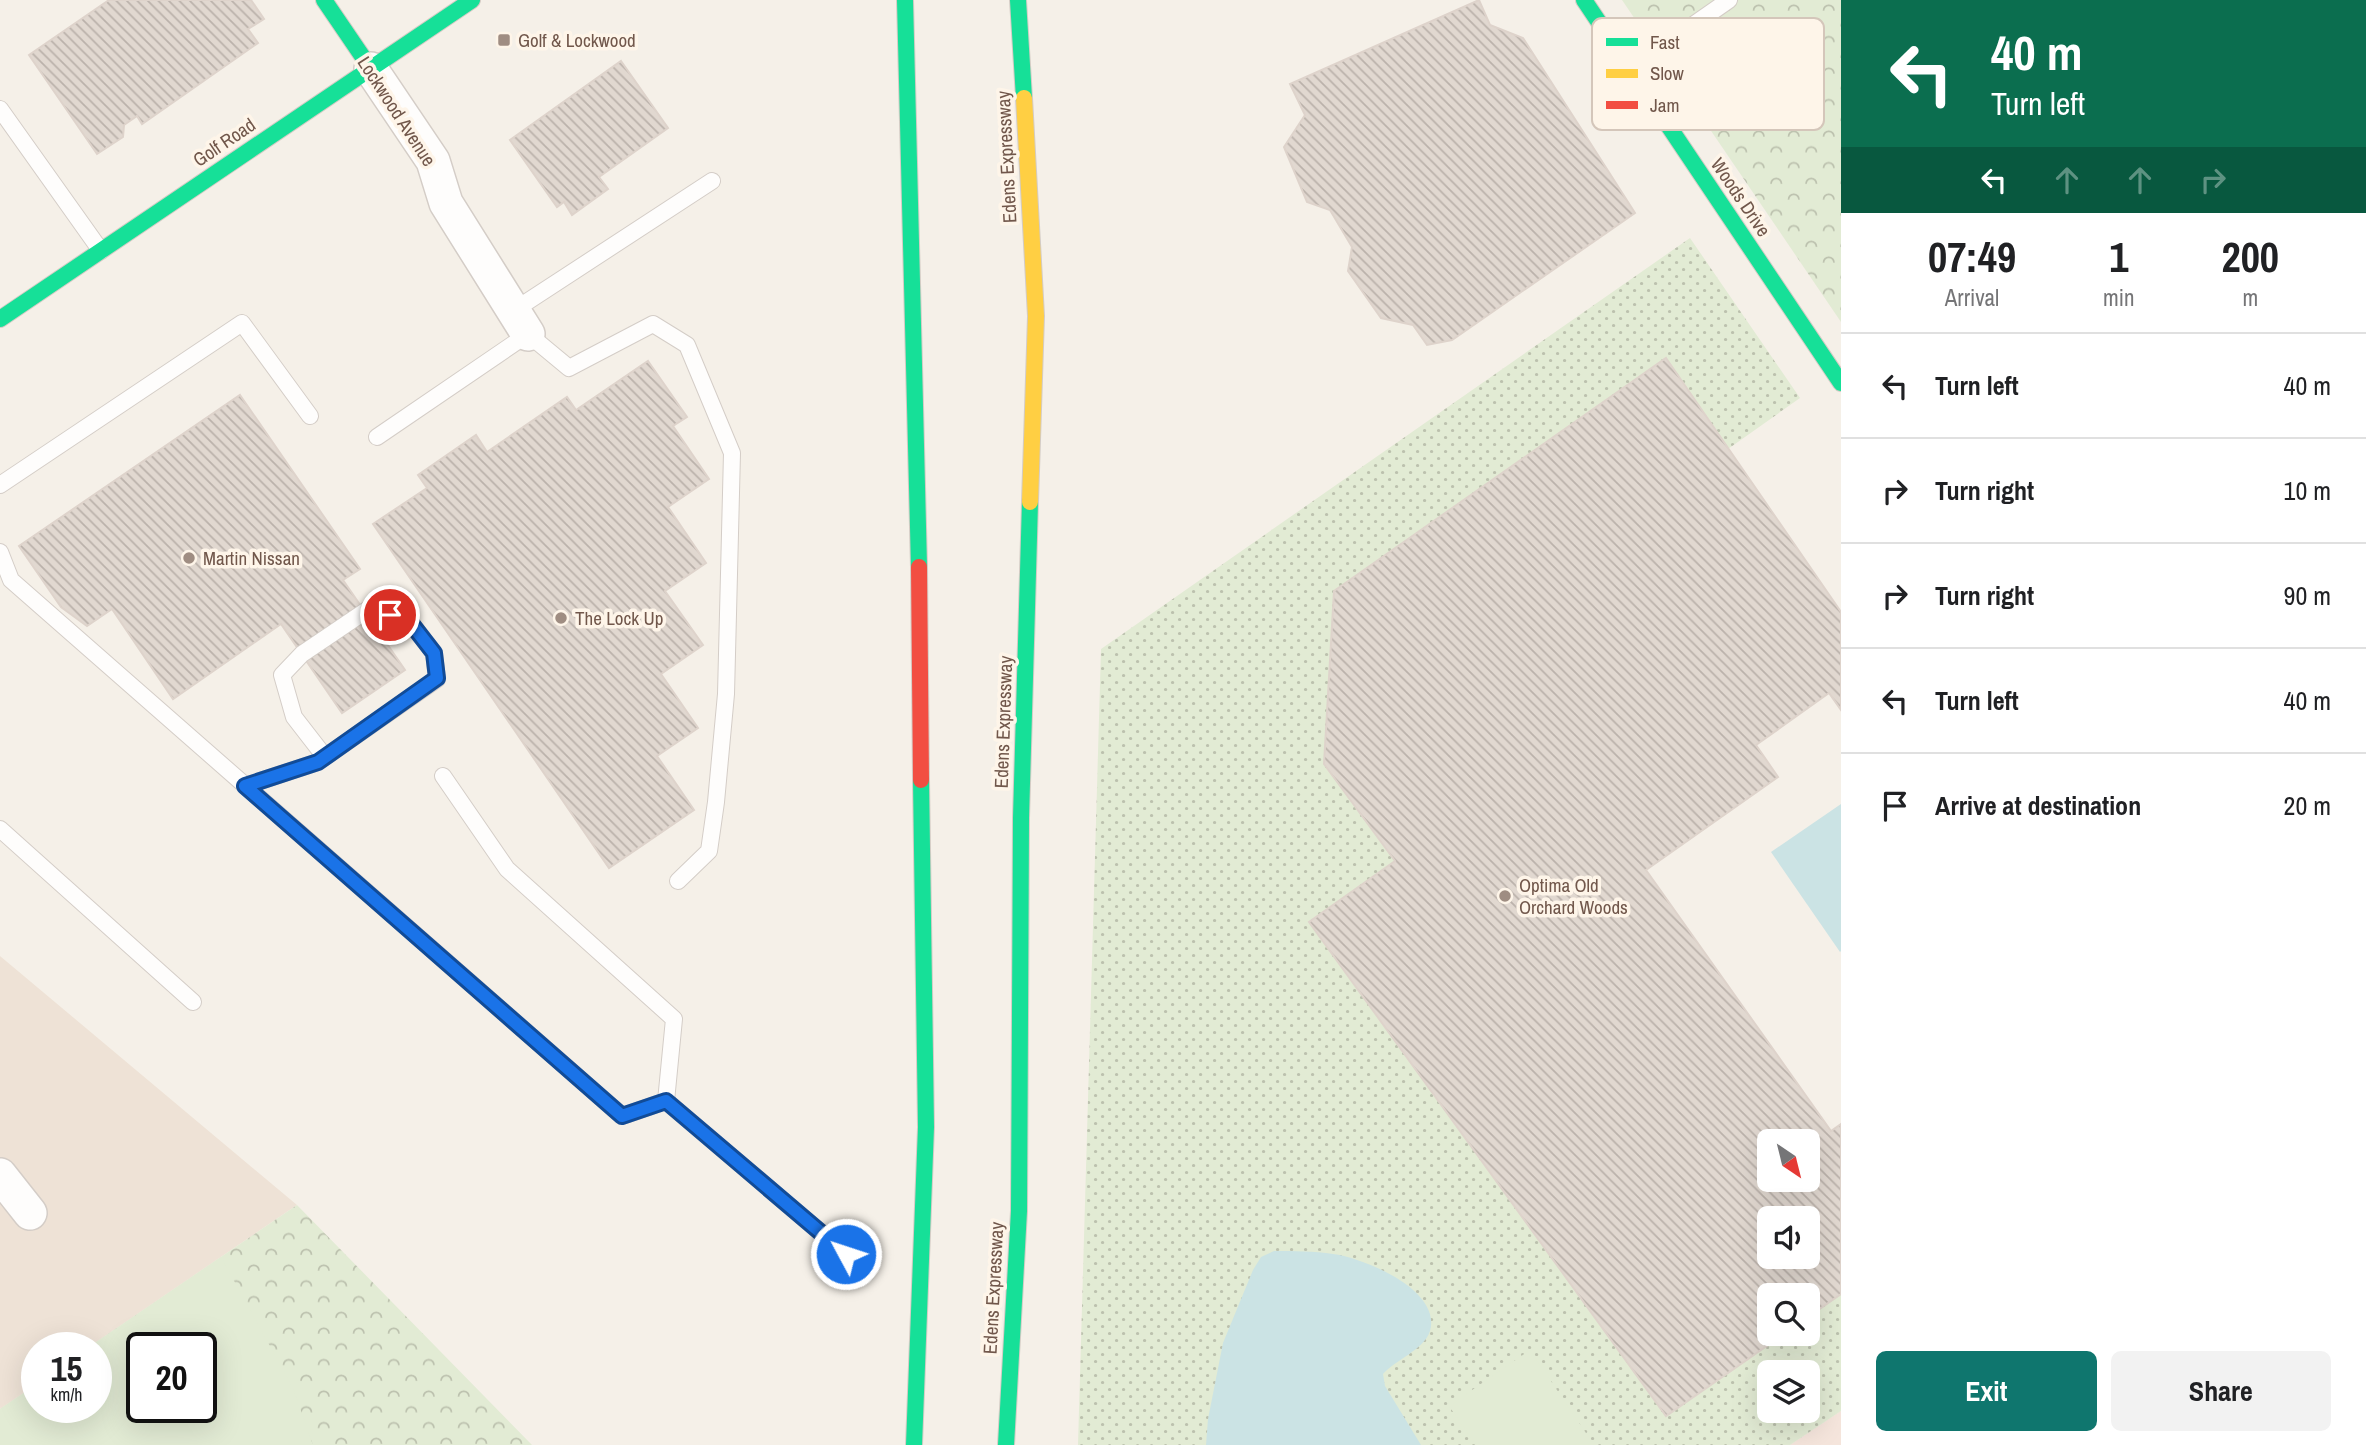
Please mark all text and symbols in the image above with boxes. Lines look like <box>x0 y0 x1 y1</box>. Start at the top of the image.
legend <box>1592 18 1824 130</box>
text: 40 m <box>1991 19 2083 85</box>
place label: Golf & Lockwood <box>518 27 636 53</box>
icon: left <box>1876 28 1967 119</box>
text: Fast <box>1650 29 1680 55</box>
marker: Golf & Lockwood <box>496 32 512 48</box>
street label: Lockwood Avenue <box>352 51 442 171</box>
text: Slow <box>1650 60 1685 86</box>
text: Turn left <box>1991 82 2085 125</box>
street label: Edens Expressway <box>990 90 1022 224</box>
text: Jam <box>1650 92 1679 118</box>
street label: Golf Road <box>188 112 260 172</box>
street label: Woods Drive <box>1705 153 1777 241</box>
icon: left <box>1975 161 2013 199</box>
icon: ahead <box>2048 161 2086 199</box>
icon: ahead <box>2121 161 2159 199</box>
icon: right <box>2194 161 2232 199</box>
text: 07:49 <box>1928 229 2016 285</box>
text: 1 <box>2109 229 2128 285</box>
text: 200 <box>2222 229 2279 285</box>
text: Arrival <box>1945 282 1999 313</box>
text: min <box>2103 282 2135 313</box>
text: m <box>2242 282 2258 313</box>
icon: left <box>1876 367 1914 405</box>
text: Turn left <box>1935 368 2019 403</box>
text: 40 m <box>2284 368 2331 403</box>
icon: right <box>1876 472 1914 510</box>
text: Turn right <box>1935 473 2034 508</box>
text: 10 m <box>2284 473 2331 508</box>
place label: Martin Nissan <box>203 545 300 571</box>
marker: Martin Nissan <box>181 550 197 566</box>
icon: right <box>1876 577 1914 615</box>
text: Turn right <box>1935 578 2034 613</box>
text: 90 m <box>2284 578 2331 613</box>
pin <box>360 585 420 645</box>
icon: arrive <box>371 596 409 634</box>
place label: The Lock Up <box>575 605 663 631</box>
marker: The Lock Up <box>553 610 569 626</box>
street label: Edens Expressway <box>988 655 1018 789</box>
icon: left <box>1876 682 1914 720</box>
text: Turn left <box>1935 683 2019 718</box>
text: 40 m <box>2284 683 2331 718</box>
icon: arrive <box>1876 787 1914 825</box>
text: Arrive at destination <box>1935 788 2141 823</box>
text: 20 m <box>2284 788 2331 823</box>
place label: Optima Old Orchard Woods <box>1519 872 1628 920</box>
marker: Optima Old Orchard Woods <box>1497 888 1513 904</box>
north arrow <box>1757 1129 1820 1192</box>
map controls <box>1757 1129 1820 1423</box>
button: sound <box>1757 1206 1820 1269</box>
position arrow <box>809 1217 883 1291</box>
street label: Edens Expressway <box>977 1221 1009 1355</box>
button: search <box>1757 1283 1820 1346</box>
speed limit sign: 20 <box>126 1332 217 1423</box>
text: 15 <box>51 1345 82 1392</box>
button: Exit <box>1876 1351 2097 1431</box>
button: Share <box>2111 1351 2331 1431</box>
button: layers <box>1757 1360 1820 1423</box>
text: km/h <box>51 1382 83 1407</box>

